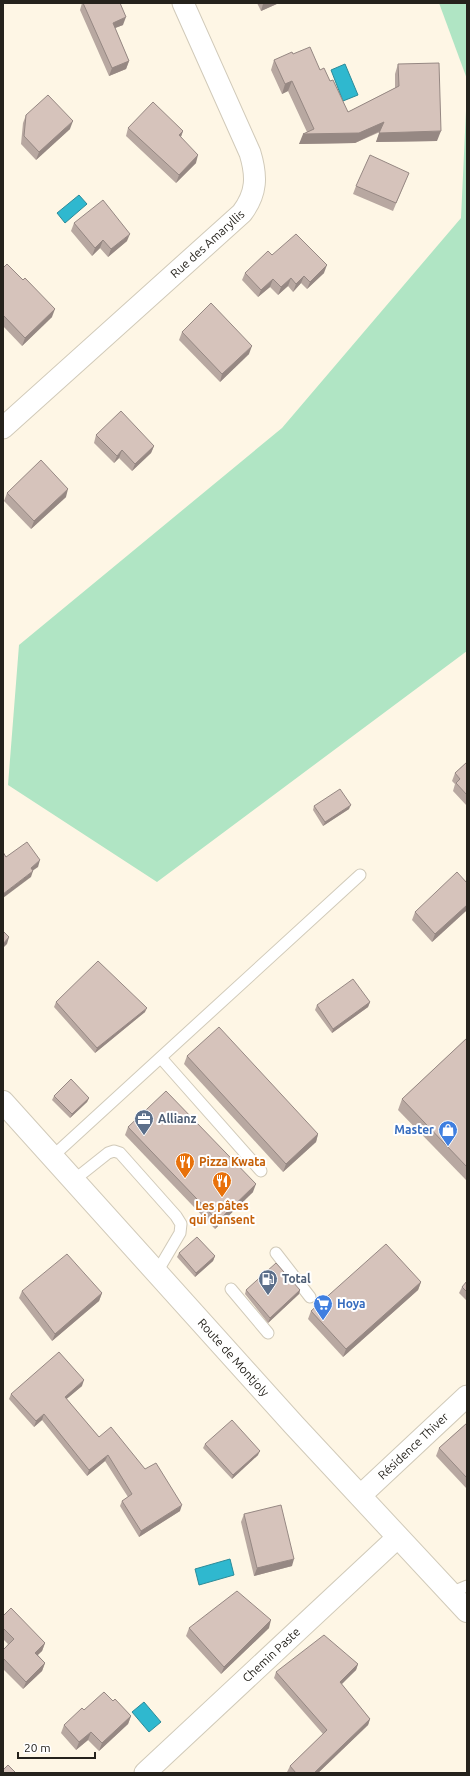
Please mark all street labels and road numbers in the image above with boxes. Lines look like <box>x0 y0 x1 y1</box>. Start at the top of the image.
street label: Rue des Amaryllis <box>168 207 247 280</box>
street label: Route de Montjoly <box>195 1316 272 1399</box>
street label: Résidence Thiver <box>375 1410 451 1482</box>
street label: Chemin Paste <box>240 1625 302 1684</box>

